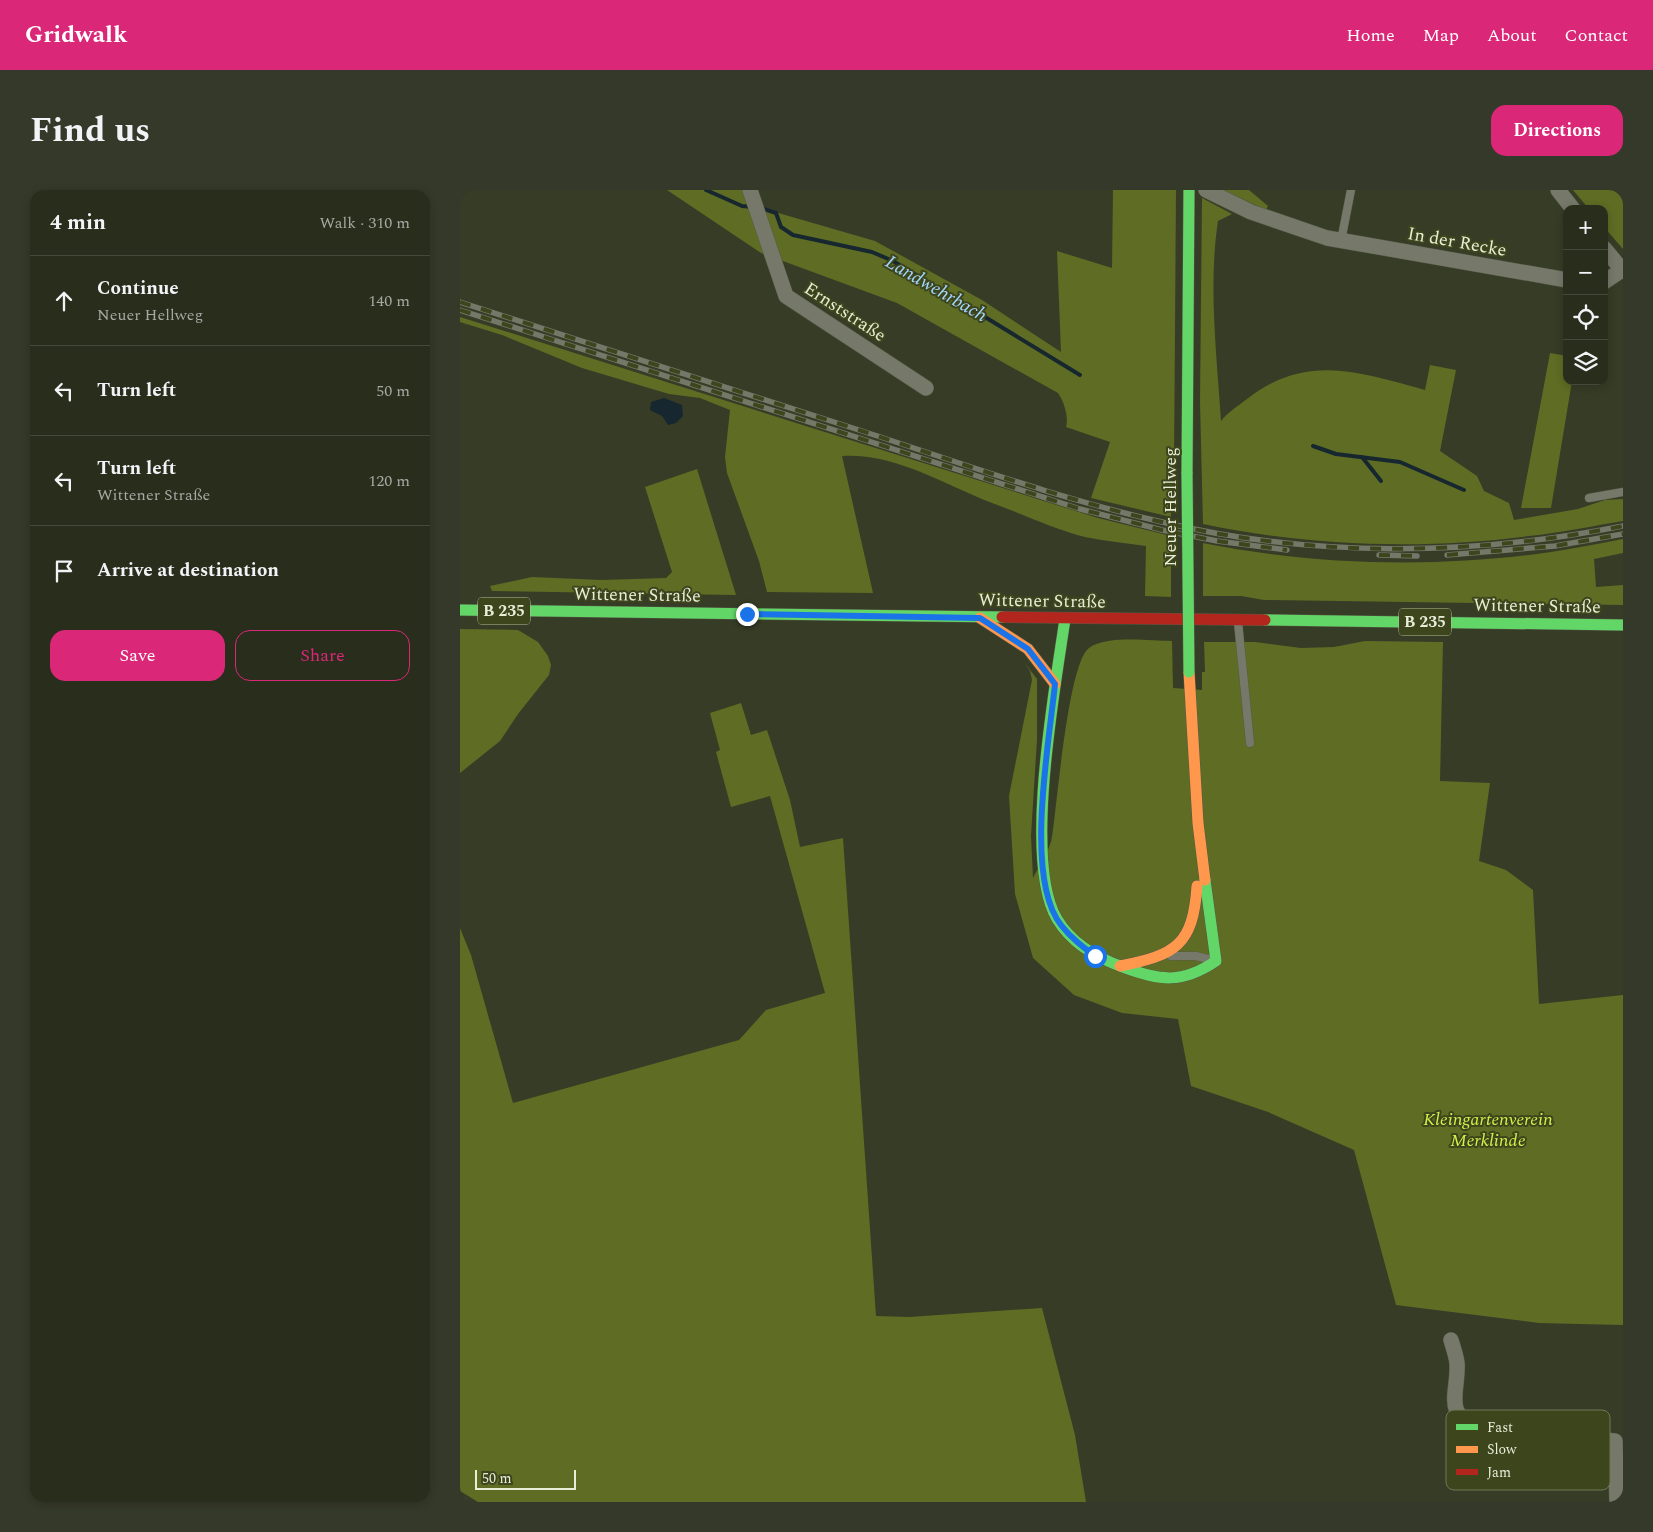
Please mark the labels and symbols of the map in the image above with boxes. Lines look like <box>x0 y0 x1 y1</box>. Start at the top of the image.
street label: In der Recke <box>1405 220 1509 264</box>
water label: Landwehrbach <box>879 248 993 330</box>
street label: Ernststraße <box>799 275 891 349</box>
street label: Neuer Hellweg <box>1157 447 1184 567</box>
street label: Wittener Straße <box>573 580 701 610</box>
street label: Wittener Straße <box>978 586 1106 616</box>
street label: Wittener Straße <box>1473 591 1601 621</box>
road number: B 235 <box>478 598 530 624</box>
route end <box>736 603 759 626</box>
road number: B 235 <box>1399 608 1451 636</box>
route start <box>1084 945 1107 968</box>
park label: Kleingartenverein Merklinde <box>1423 1106 1553 1154</box>
legend <box>1446 1410 1610 1490</box>
text: Fast <box>1487 1417 1513 1438</box>
text: Slow <box>1487 1439 1517 1460</box>
text: Jam <box>1487 1462 1511 1483</box>
scale bar <box>475 1467 576 1490</box>

